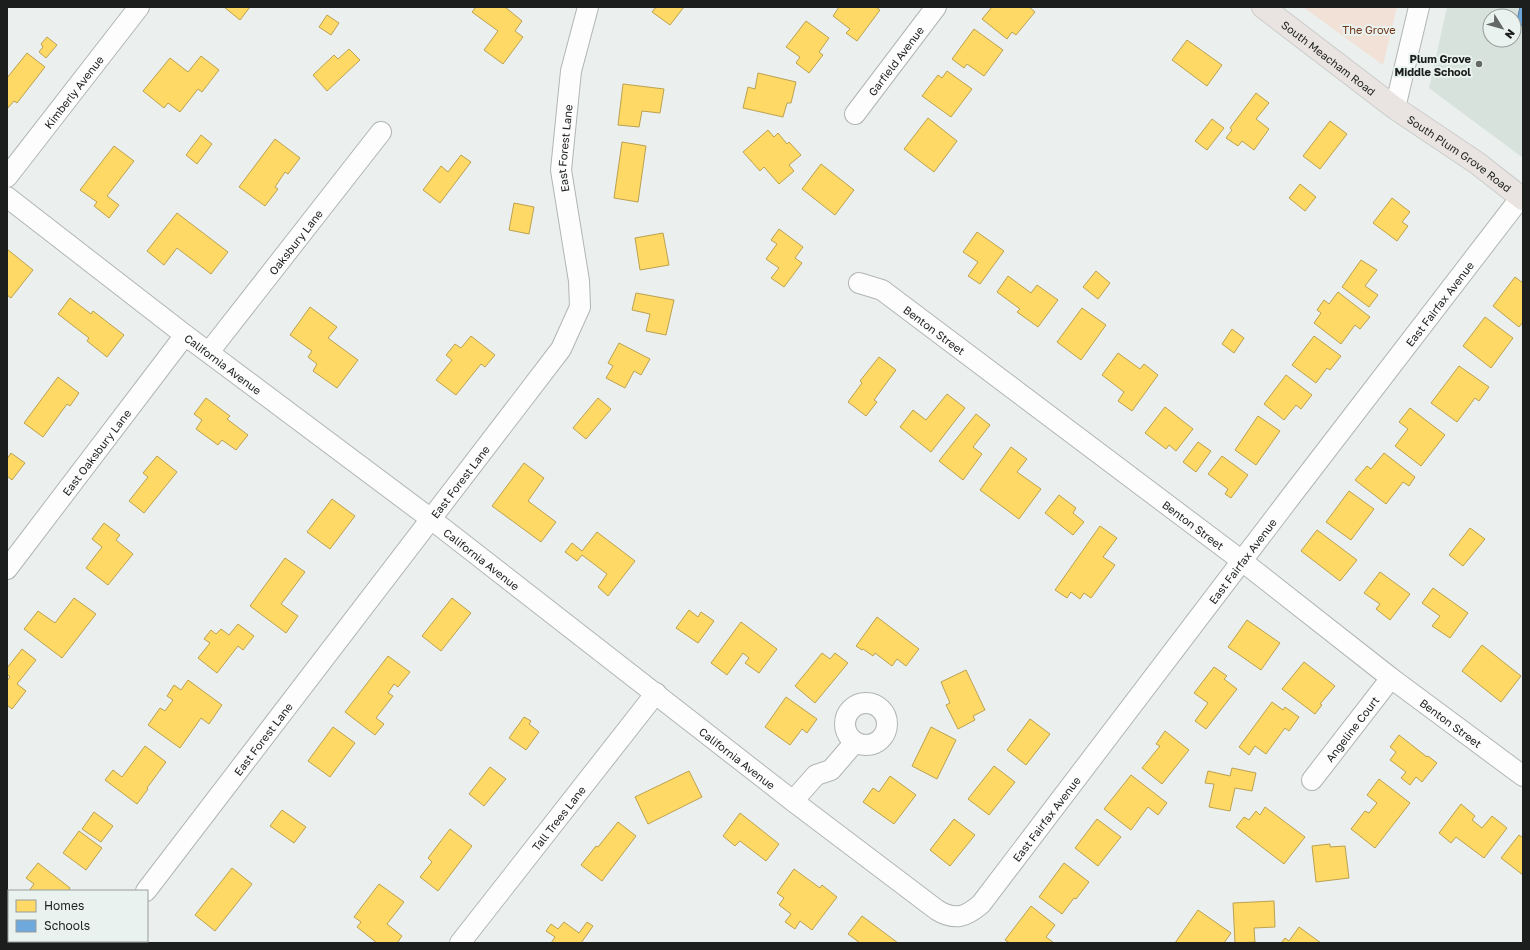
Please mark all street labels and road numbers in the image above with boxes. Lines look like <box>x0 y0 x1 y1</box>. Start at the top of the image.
street label: South Meacham Road <box>1279 17 1378 97</box>
street label: Garfield Avenue <box>865 23 926 98</box>
street label: Kimberly Avenue <box>41 53 106 131</box>
street label: East Forest Lane <box>554 104 574 193</box>
street label: South Plum Grove Road <box>1405 112 1514 194</box>
street label: Oaksbury Lane <box>266 207 325 277</box>
street label: East Fairfax Avenue <box>1402 258 1476 349</box>
street label: Benton Street <box>901 302 968 357</box>
street label: California Avenue <box>182 331 264 397</box>
street label: East Oaksbury Lane <box>59 406 133 498</box>
street label: East Forest Lane <box>428 442 492 520</box>
street label: Benton Street <box>1160 497 1227 552</box>
street label: East Fairfax Avenue <box>1206 516 1279 606</box>
street label: California Avenue <box>441 525 522 592</box>
street label: Angeline Court <box>1322 693 1381 764</box>
street label: Benton Street <box>1418 696 1485 750</box>
street label: East Forest Lane <box>231 700 295 778</box>
street label: California Avenue <box>697 724 778 791</box>
street label: East Fairfax Avenue <box>1009 773 1082 864</box>
street label: Tall Trees Lane <box>529 783 588 853</box>

